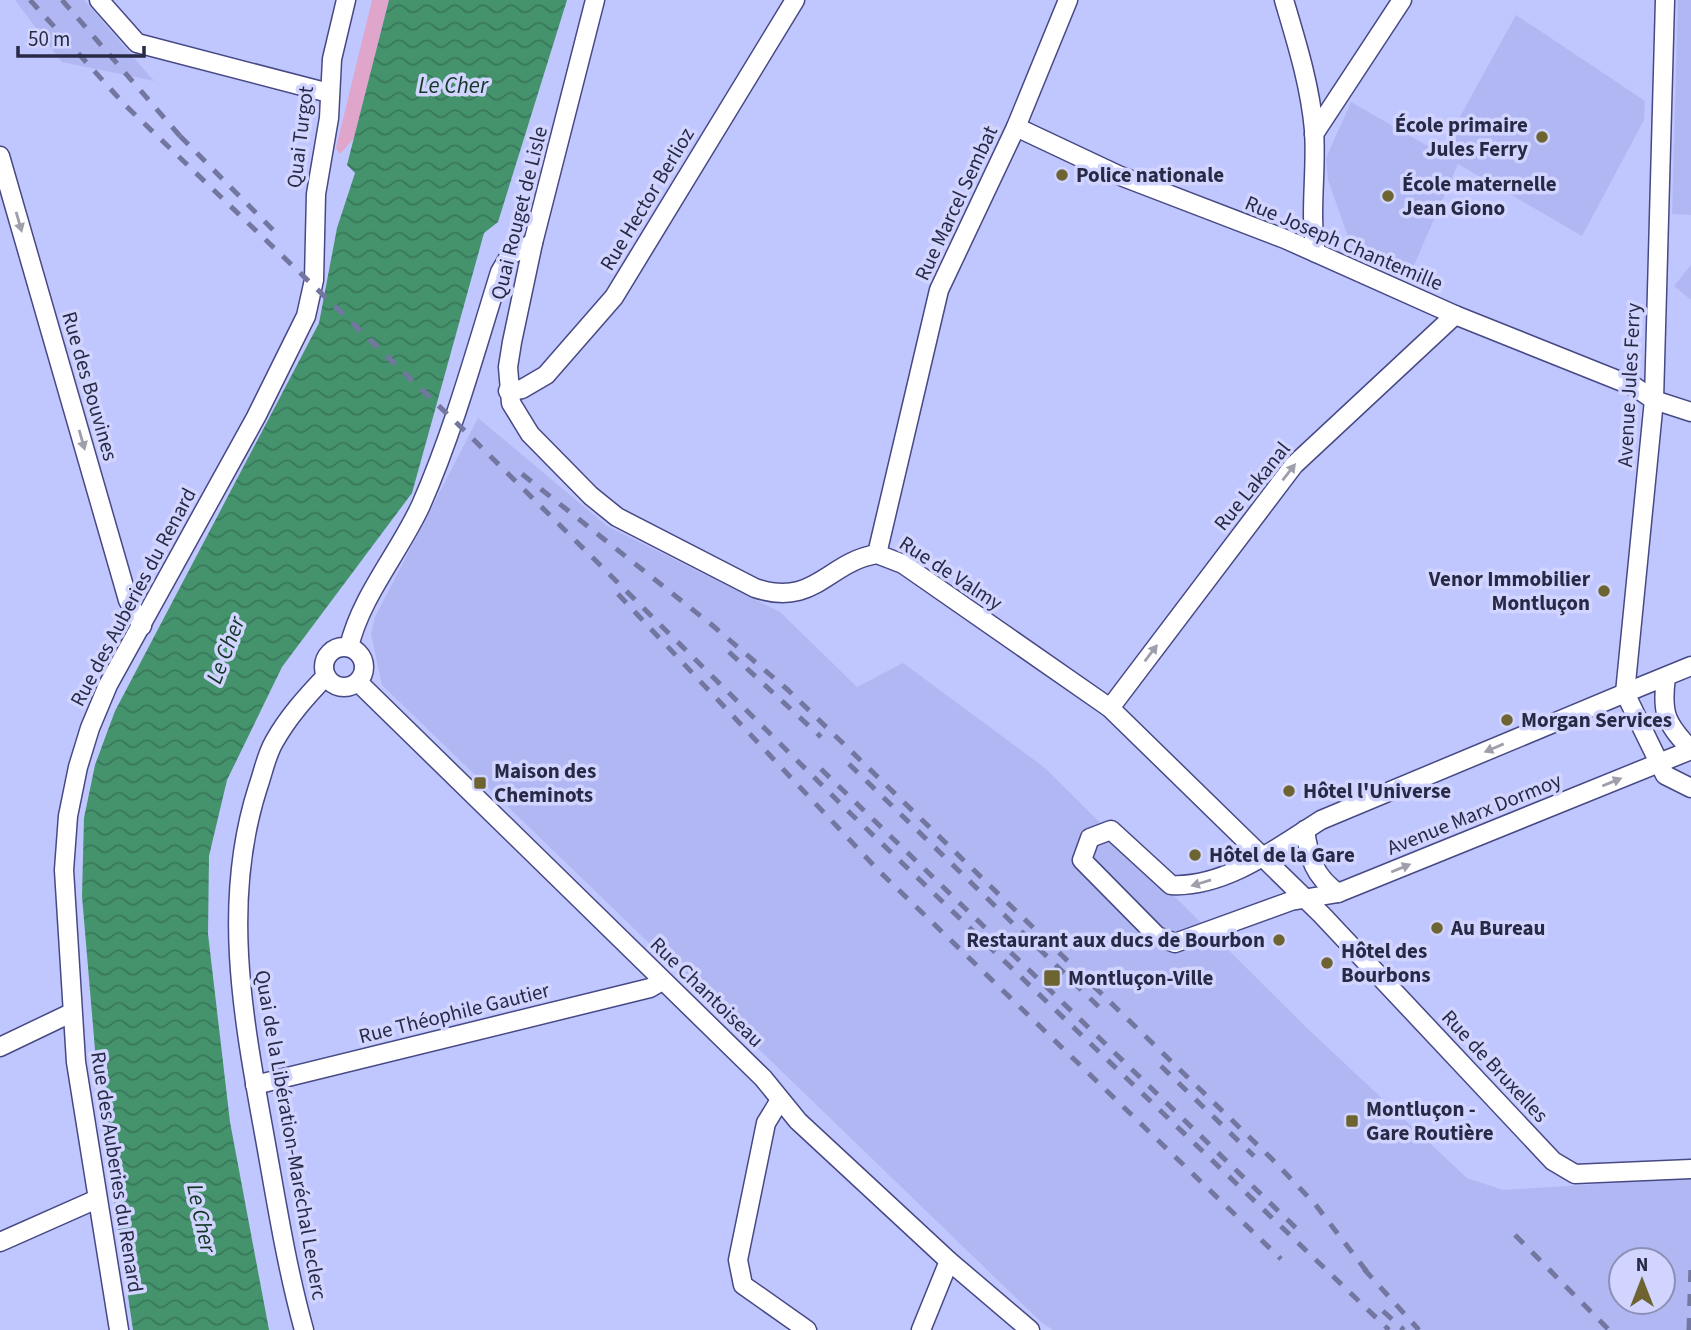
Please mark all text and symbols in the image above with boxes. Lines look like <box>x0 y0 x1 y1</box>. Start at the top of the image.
scale bar <box>18 14 144 58</box>
text: 50 m <box>28 24 70 54</box>
water label: Le Cher <box>418 69 489 102</box>
street label: Quai Turgot <box>279 84 321 190</box>
place label: École primaire Jules Ferry <box>1395 110 1528 164</box>
street label: Rue Marcel Sembat <box>907 121 1005 285</box>
street label: Rue Hector Berlioz <box>592 122 702 276</box>
street label: Quai Rouget de Lisle <box>483 123 555 303</box>
marker: École primaire Jules Ferry <box>1534 129 1550 145</box>
place label: Police nationale <box>1076 160 1224 190</box>
marker: Police nationale <box>1054 167 1070 183</box>
place label: École maternelle Jean Giono <box>1402 169 1557 223</box>
street label: Rue Joseph Chantemille <box>1240 188 1448 298</box>
marker: École maternelle Jean Giono <box>1380 188 1396 204</box>
one-way arrow <box>14 211 25 233</box>
street label: Avenue Jules Ferry <box>1610 302 1648 468</box>
street label: Rue des Bouvines <box>54 308 126 464</box>
one-way arrow <box>77 430 88 452</box>
street label: Rue Lakanal <box>1207 435 1297 537</box>
one-way arrow <box>1281 464 1296 482</box>
street label: Rue des Auberies du Renard <box>63 482 203 712</box>
street label: Rue de Valmy <box>893 528 1009 618</box>
place label: Venor Immobilier Montluçon <box>1428 564 1591 618</box>
marker: Venor Immobilier Montluçon <box>1596 583 1612 599</box>
water label: Le Cher <box>198 611 254 689</box>
one-way arrow <box>1143 645 1158 663</box>
place label: Morgan Services <box>1521 705 1672 735</box>
marker: Morgan Services <box>1499 712 1515 728</box>
one-way arrow <box>1484 743 1505 754</box>
place label: Maison des Cheminots <box>494 756 596 810</box>
street label: Avenue Marx Dormoy <box>1382 765 1566 863</box>
marker: Maison des Cheminots <box>472 775 488 791</box>
place label: Hôtel l'Universe <box>1303 776 1451 806</box>
one-way arrow <box>1601 777 1622 788</box>
marker: Hôtel l'Universe <box>1281 783 1297 799</box>
place label: Hôtel de la Gare <box>1209 840 1355 870</box>
marker: Hôtel de la Gare <box>1187 847 1203 863</box>
one-way arrow <box>1390 862 1411 873</box>
one-way arrow <box>1190 878 1211 888</box>
place label: Au Bureau <box>1450 913 1546 943</box>
marker: Au Bureau <box>1429 920 1445 936</box>
place label: Restaurant aux ducs de Bourbon <box>966 925 1265 955</box>
street label: Rue Chantoiseau <box>643 930 771 1054</box>
marker: Restaurant aux ducs de Bourbon <box>1271 932 1287 948</box>
place label: Hôtel des Bourbons <box>1341 936 1431 990</box>
marker: Hôtel des Bourbons <box>1319 955 1335 971</box>
place label: Montluçon-Ville <box>1068 963 1214 993</box>
street label: Quai de la Libération-Maréchal Leclerc <box>247 968 335 1303</box>
marker: Montluçon-Ville <box>1042 968 1062 988</box>
street label: Rue Théophile Gautier <box>355 975 553 1051</box>
street label: Rue de Bruxelles <box>1435 1003 1555 1129</box>
street label: Rue des Auberies du Renard <box>83 1049 151 1295</box>
place label: Montluçon - Gare Routière <box>1366 1094 1494 1148</box>
marker: Montluçon - Gare Routière <box>1344 1113 1360 1129</box>
water label: Le Cher <box>178 1181 225 1257</box>
north arrow <box>1607 1246 1677 1316</box>
text: N <box>1636 1252 1648 1279</box>

